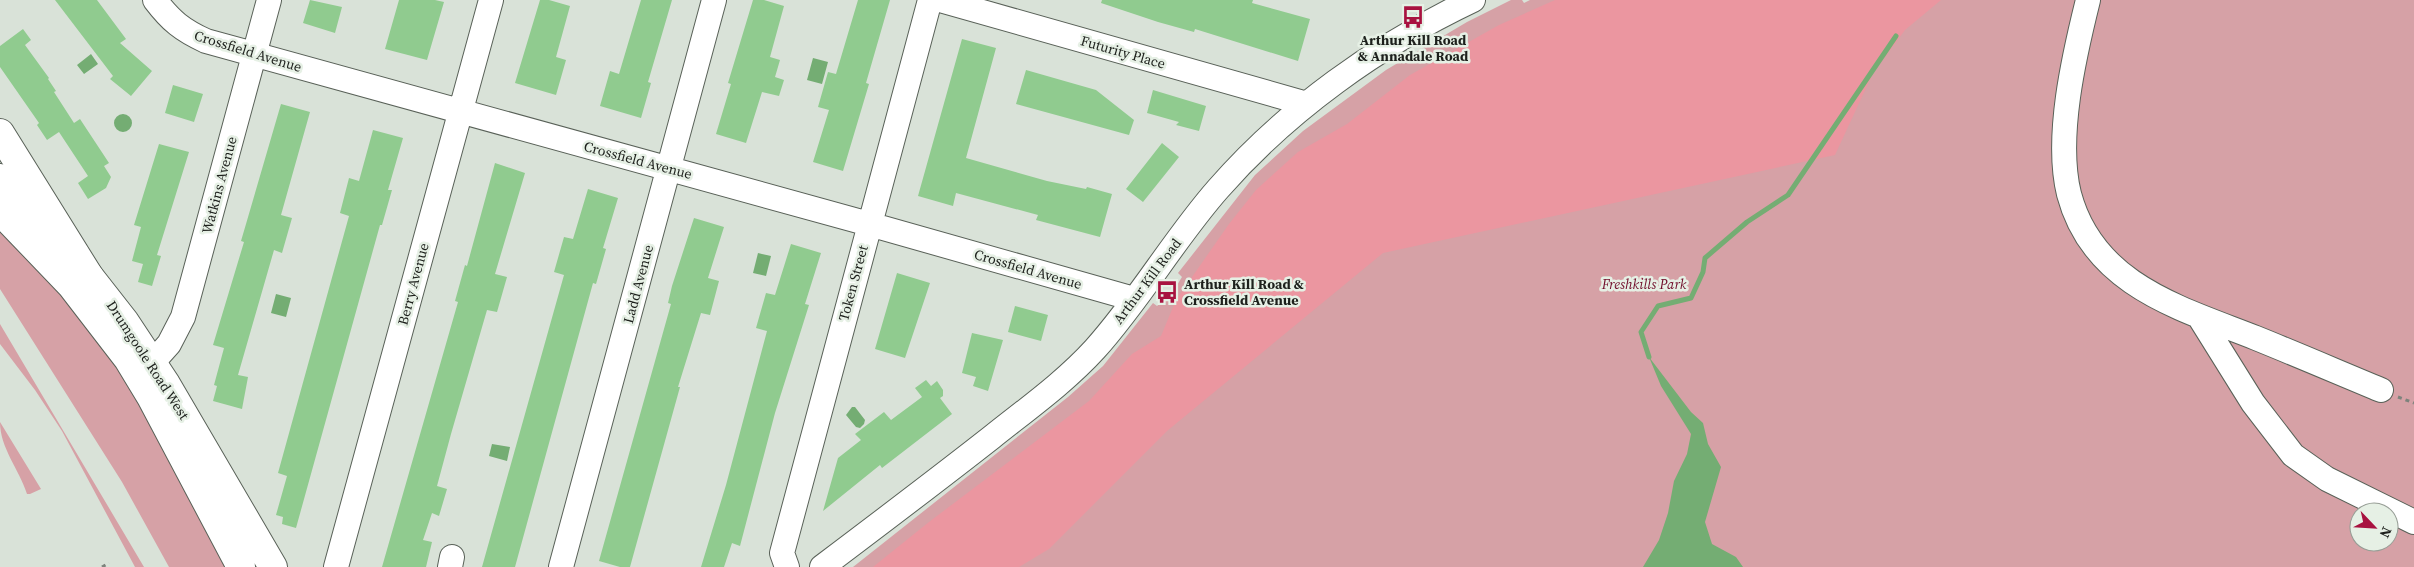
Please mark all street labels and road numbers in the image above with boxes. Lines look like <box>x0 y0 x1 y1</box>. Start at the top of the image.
street label: Crossfield Avenue <box>192 25 304 77</box>
street label: Futurity Place <box>1078 30 1168 74</box>
street label: Watkins Avenue <box>196 134 242 236</box>
street label: Crossfield Avenue <box>582 136 694 184</box>
street label: Arthur Kill Road <box>1108 234 1186 328</box>
street label: Berry Avenue <box>392 241 434 327</box>
street label: Ladd Avenue <box>618 242 658 326</box>
street label: Token Street <box>833 243 873 323</box>
street label: Crossfield Avenue <box>972 244 1084 294</box>
street label: Drumgoole Road West <box>102 297 194 424</box>

